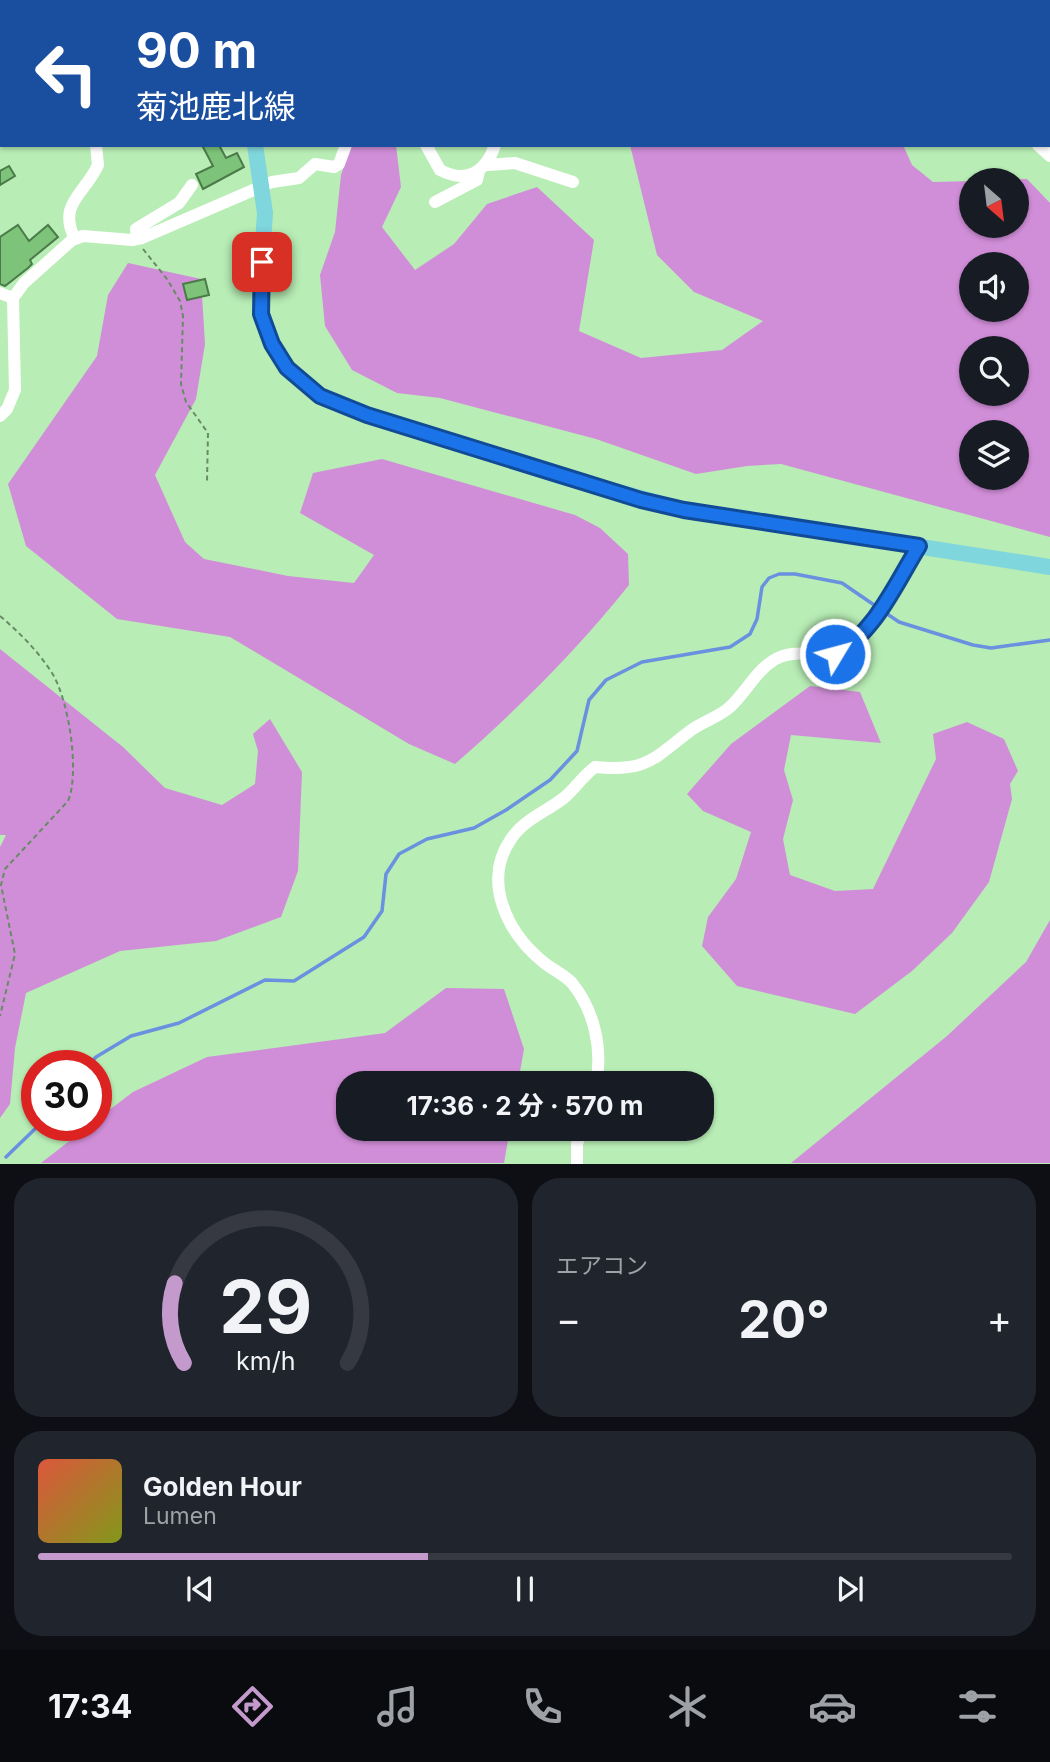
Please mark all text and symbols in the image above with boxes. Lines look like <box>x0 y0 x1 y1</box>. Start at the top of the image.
text: 90 m <box>136 21 257 80</box>
icon: left <box>21 28 112 119</box>
text: 菊池鹿北線 <box>136 87 296 126</box>
north arrow <box>959 168 1029 238</box>
map controls <box>959 168 1029 490</box>
pin <box>232 232 292 292</box>
icon: arrive <box>243 243 281 281</box>
button: sound <box>959 252 1029 322</box>
button: search <box>959 336 1029 406</box>
button: layers <box>959 420 1029 490</box>
position arrow <box>798 617 872 691</box>
speed limit sign: 30 <box>21 1050 112 1141</box>
text: 17:36 · 2 分 · 570 m <box>406 1090 644 1121</box>
text: エアコン <box>556 1252 648 1280</box>
text: 29 <box>219 1263 313 1352</box>
text: 20° <box>738 1288 830 1351</box>
text: − <box>556 1296 581 1342</box>
text: + <box>987 1296 1012 1342</box>
text: km/h <box>236 1346 296 1376</box>
text: Golden Hour <box>143 1471 302 1502</box>
text: Lumen <box>143 1502 217 1530</box>
icon: previous <box>181 1570 219 1608</box>
icon: pause <box>506 1570 544 1608</box>
icon: next <box>831 1570 869 1608</box>
icon: directions <box>228 1682 277 1731</box>
icon: music <box>373 1682 422 1731</box>
icon: phone <box>518 1682 567 1731</box>
icon: climate <box>663 1682 712 1731</box>
icon: car <box>808 1682 857 1731</box>
icon: filters <box>953 1682 1002 1731</box>
text: 17:34 <box>48 1687 132 1726</box>

